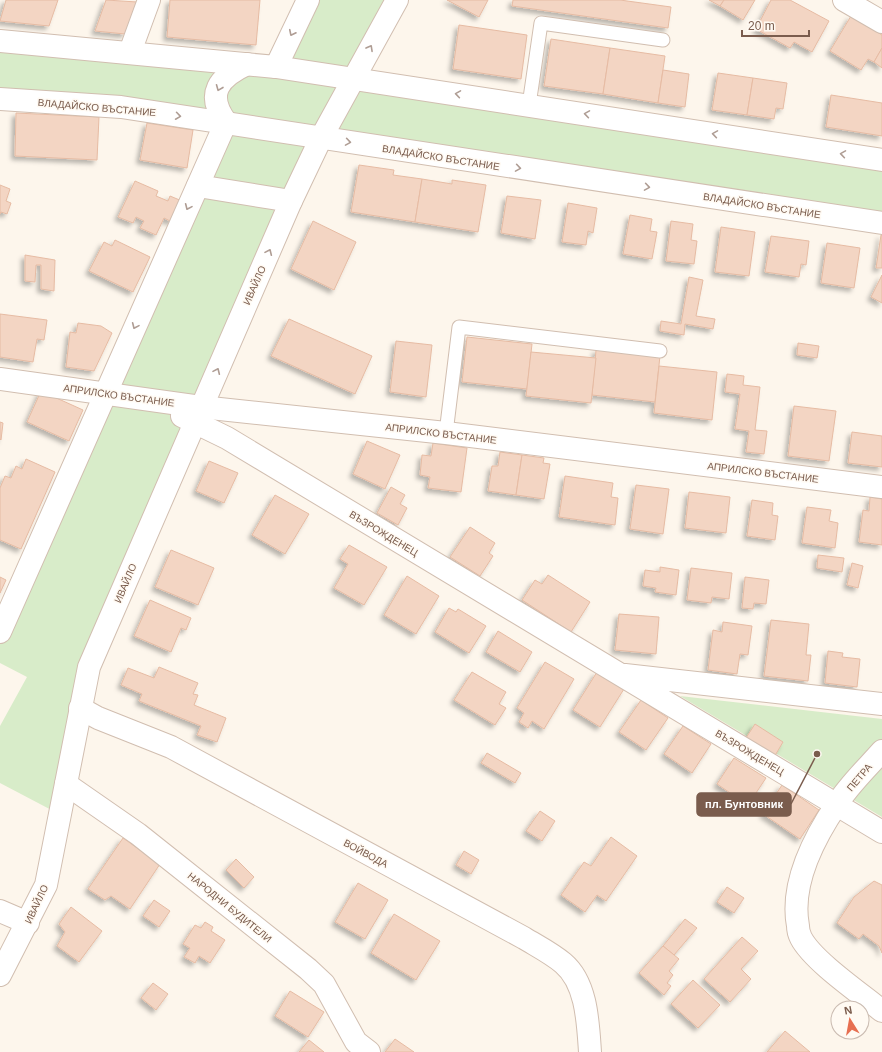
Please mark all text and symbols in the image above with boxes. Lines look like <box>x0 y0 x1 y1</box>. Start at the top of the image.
scale bar <box>742 12 809 38</box>
text: 20 m <box>748 19 775 33</box>
one-way arrow <box>289 29 297 37</box>
one-way arrow <box>365 45 373 52</box>
one-way arrow <box>215 85 223 92</box>
one-way arrow <box>455 91 461 99</box>
street label: ВЛАДАЙСКО ВЪСТАНИЕ <box>37 96 157 118</box>
one-way arrow <box>583 110 590 119</box>
one-way arrow <box>175 111 181 120</box>
one-way arrow <box>712 130 718 139</box>
one-way arrow <box>345 137 351 146</box>
street label: ВЛАДАЙСКО ВЪСТАНИЕ <box>381 142 501 172</box>
one-way arrow <box>840 150 847 159</box>
one-way arrow <box>515 163 521 172</box>
one-way arrow <box>644 183 650 191</box>
street label: ВЛАДАЙСКО ВЪСТАНИЕ <box>702 190 822 220</box>
one-way arrow <box>185 202 193 210</box>
one-way arrow <box>264 249 272 257</box>
street label: ИВАЙЛО <box>240 263 268 307</box>
one-way arrow <box>132 322 140 329</box>
one-way arrow <box>212 368 220 375</box>
street label: АПРИЛСКО ВЪСТАНИЕ <box>63 382 176 409</box>
street label: АПРИЛСКО ВЪСТАНИЕ <box>385 421 498 446</box>
street label: АПРИЛСКО ВЪСТАНИЕ <box>707 460 820 485</box>
street label: ВЪЗРОЖДЕНЕЦ <box>347 509 421 559</box>
street label: ИВАЙЛО <box>111 561 139 605</box>
street label: ВЪЗРОЖДЕНЕЦ <box>713 728 787 778</box>
street label: ПЕТРА <box>845 761 874 793</box>
callout: пл. Бунтовник <box>697 793 791 816</box>
text: пл. Бунтовник <box>705 798 783 810</box>
street label: ВОЙВОДА <box>342 836 391 870</box>
street label: НАРОДНИ БУДИТЕЛИ <box>186 870 274 945</box>
street label: ИВАЙЛО <box>22 882 50 925</box>
north arrow <box>830 1000 870 1040</box>
text: N <box>843 1004 853 1017</box>

